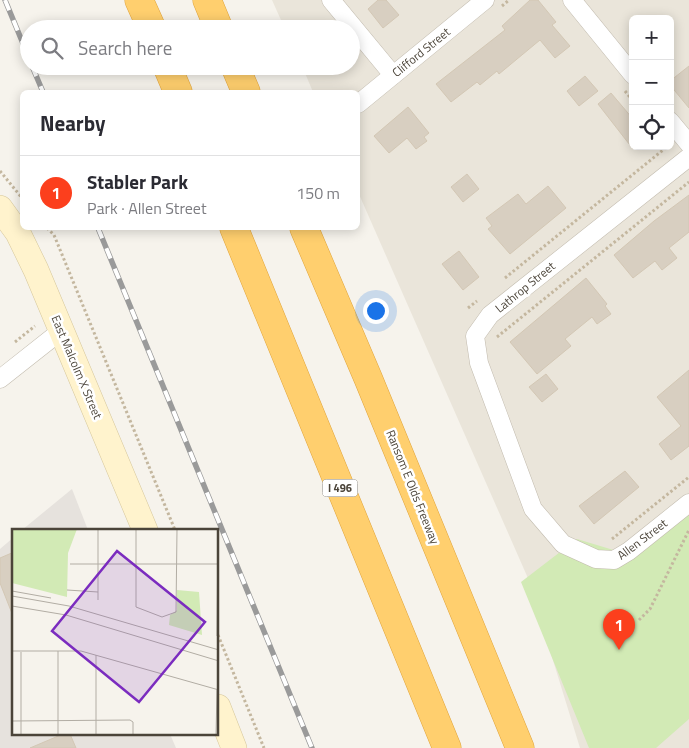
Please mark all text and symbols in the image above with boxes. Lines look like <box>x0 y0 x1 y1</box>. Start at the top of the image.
map controls <box>629 15 674 150</box>
button: + <box>629 15 674 60</box>
search box <box>20 20 360 75</box>
street label: Clifford Street <box>388 22 455 81</box>
text: Search here <box>78 33 172 62</box>
icon: search <box>38 34 66 62</box>
button: − <box>629 60 674 105</box>
button: locate <box>629 105 674 150</box>
text: Nearby <box>40 107 105 139</box>
text: Stabler Park <box>87 167 188 196</box>
text: 1 <box>52 181 60 205</box>
text: 150 m <box>296 181 340 205</box>
text: Park · Allen Street <box>87 196 207 220</box>
street label: Lathrop Street <box>491 256 560 317</box>
your location <box>363 298 389 324</box>
street label: East Malcolm X Street <box>47 312 108 423</box>
street label: Ransom E Olds Freeway <box>381 427 445 547</box>
road number: I 496 <box>322 479 358 496</box>
street label: Allen Street <box>613 513 672 564</box>
inset map <box>12 529 219 736</box>
pin: 1 <box>603 609 635 650</box>

